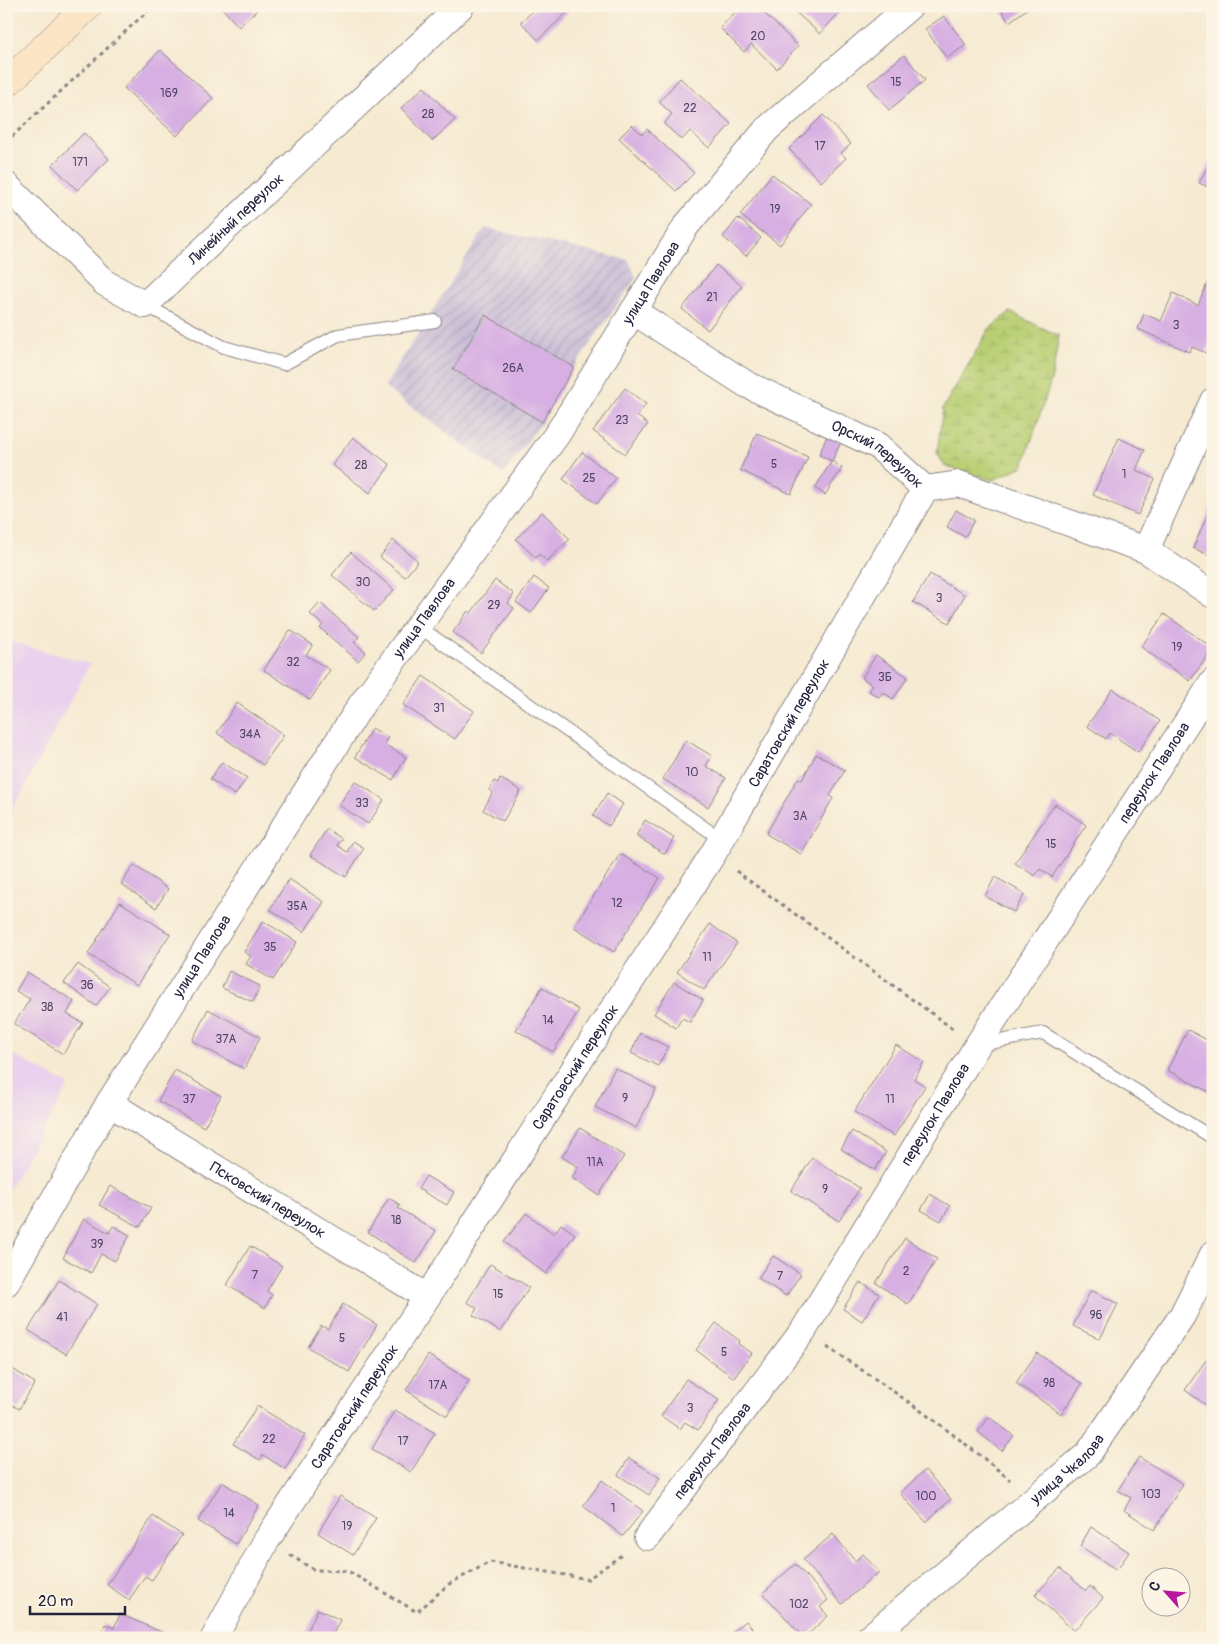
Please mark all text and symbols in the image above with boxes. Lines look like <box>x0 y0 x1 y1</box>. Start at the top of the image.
house number: 20 <box>751 29 765 44</box>
house number: 15 <box>890 75 902 90</box>
house number: 169 <box>160 86 178 101</box>
house number: 22 <box>683 101 697 116</box>
house number: 28 <box>422 107 434 122</box>
house number: 17 <box>814 139 826 154</box>
house number: 171 <box>72 155 88 170</box>
street label: Линейный переулок <box>183 169 288 270</box>
house number: 19 <box>770 202 780 217</box>
street label: улица Павлова <box>618 238 684 329</box>
house number: 21 <box>706 290 718 305</box>
house number: 3 <box>1173 318 1180 333</box>
house number: 26А <box>502 361 524 376</box>
house number: 23 <box>615 413 629 428</box>
street label: Орский переулок <box>828 416 927 492</box>
house number: 5 <box>771 457 777 472</box>
house number: 28 <box>355 458 367 473</box>
house number: 1 <box>1122 467 1126 482</box>
house number: 25 <box>582 471 596 486</box>
street label: улица Павлова <box>388 574 459 662</box>
house number: 30 <box>356 575 370 590</box>
house number: 3 <box>936 591 943 606</box>
house number: 29 <box>488 598 500 613</box>
house number: 19 <box>1172 640 1182 655</box>
house number: 32 <box>286 655 300 670</box>
street label: Саратовский переулок <box>744 655 834 791</box>
house number: 3Б <box>878 670 892 685</box>
house number: 31 <box>433 701 445 716</box>
street label: переулок Павлова <box>1114 719 1194 827</box>
house number: 34А <box>239 727 261 742</box>
house number: 10 <box>686 765 698 780</box>
house number: 33 <box>355 796 369 811</box>
house number: 3А <box>793 809 807 824</box>
house number: 15 <box>1045 837 1057 852</box>
house number: 12 <box>611 896 623 911</box>
house number: 35А <box>287 899 308 914</box>
street label: улица Павлова <box>168 911 235 1002</box>
house number: 35 <box>263 940 277 955</box>
house number: 11 <box>702 950 712 965</box>
house number: 36 <box>80 978 94 993</box>
house number: 38 <box>41 1000 53 1015</box>
street label: Саратовский переулок <box>528 1001 623 1133</box>
house number: 14 <box>542 1013 554 1028</box>
house number: 37А <box>216 1032 237 1047</box>
street label: переулок Павлова <box>897 1060 974 1169</box>
house number: 9 <box>622 1091 628 1106</box>
house number: 37 <box>182 1092 196 1107</box>
house number: 11 <box>885 1092 895 1107</box>
house number: 11А <box>586 1155 604 1170</box>
street label: Псковский переулок <box>206 1157 329 1242</box>
house number: 9 <box>822 1182 828 1197</box>
house number: 18 <box>391 1213 401 1228</box>
house number: 39 <box>91 1237 103 1252</box>
house number: 2 <box>903 1264 910 1279</box>
house number: 7 <box>252 1268 259 1283</box>
house number: 7 <box>777 1269 784 1284</box>
house number: 15 <box>492 1287 504 1302</box>
house number: 96 <box>1089 1308 1103 1323</box>
house number: 41 <box>56 1310 68 1325</box>
house number: 5 <box>339 1331 345 1346</box>
street label: Саратовский переулок <box>307 1341 403 1473</box>
house number: 5 <box>721 1345 727 1360</box>
house number: 98 <box>1043 1376 1055 1391</box>
house number: 17А <box>429 1378 448 1393</box>
street label: переулок Павлова <box>669 1399 755 1503</box>
house number: 3 <box>687 1401 694 1416</box>
street label: улица Чкалова <box>1026 1430 1108 1508</box>
house number: 22 <box>262 1432 276 1447</box>
house number: 17 <box>397 1434 409 1449</box>
house number: 103 <box>1141 1487 1161 1502</box>
house number: 100 <box>915 1489 937 1504</box>
house number: 1 <box>611 1501 615 1516</box>
house number: 14 <box>223 1506 235 1521</box>
house number: 19 <box>342 1519 352 1534</box>
north arrow <box>1142 1566 1192 1616</box>
text: С <box>1145 1578 1165 1594</box>
scale bar <box>30 1584 125 1616</box>
text: 20 m <box>38 1592 73 1611</box>
house number: 102 <box>789 1597 809 1612</box>

